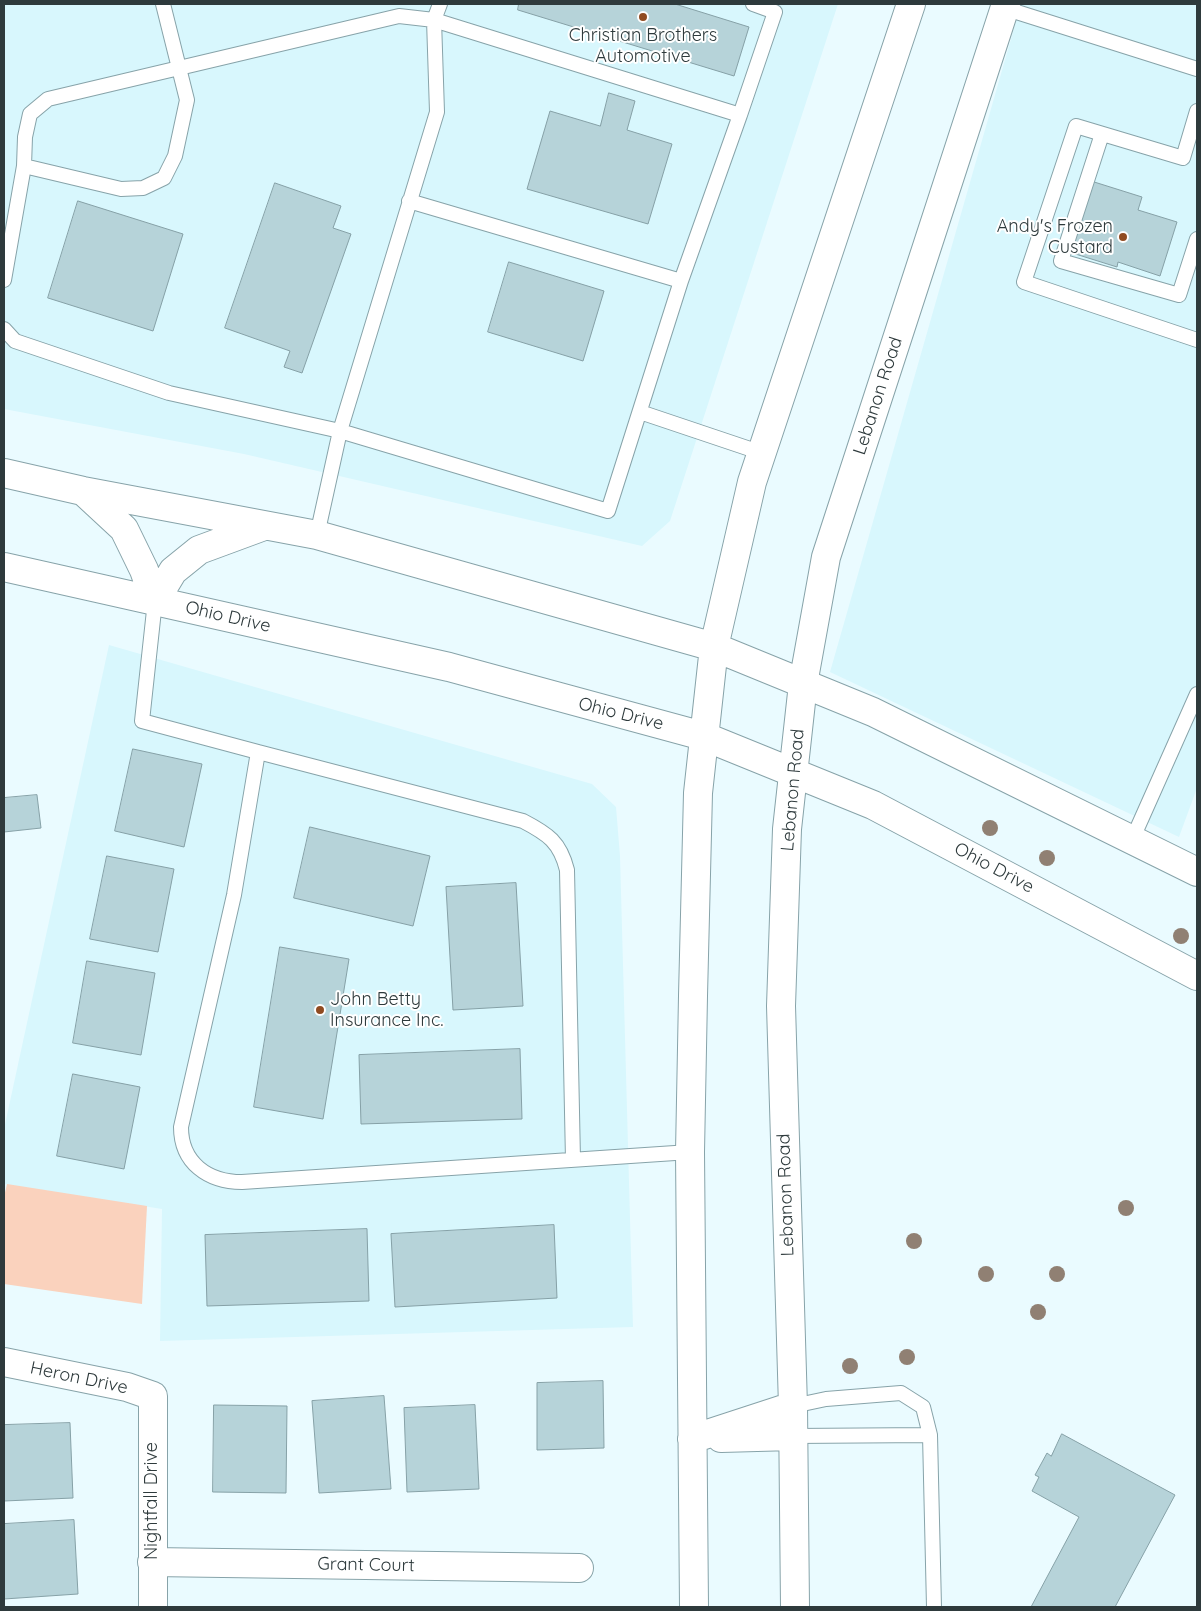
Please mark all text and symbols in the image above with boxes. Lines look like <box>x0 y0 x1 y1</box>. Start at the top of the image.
marker: Christian Brothers Automotive <box>637 11 649 23</box>
place label: Christian Brothers Automotive <box>569 25 717 68</box>
place label: Andy's Frozen Custard <box>997 216 1113 258</box>
marker: Andy's Frozen Custard <box>1117 231 1129 243</box>
street label: Lebanon Road <box>849 334 907 458</box>
street label: Ohio Drive <box>183 597 273 637</box>
street label: Ohio Drive <box>576 693 666 735</box>
street label: Lebanon Road <box>777 728 809 852</box>
street label: Ohio Drive <box>951 838 1037 898</box>
place label: John Betty Insurance Inc. <box>330 989 444 1032</box>
marker: John Betty Insurance Inc. <box>314 1004 326 1016</box>
street label: Lebanon Road <box>773 1133 799 1257</box>
street label: Heron Drive <box>28 1357 130 1399</box>
street label: Nightfall Drive <box>141 1442 163 1560</box>
street label: Grant Court <box>317 1553 415 1577</box>

